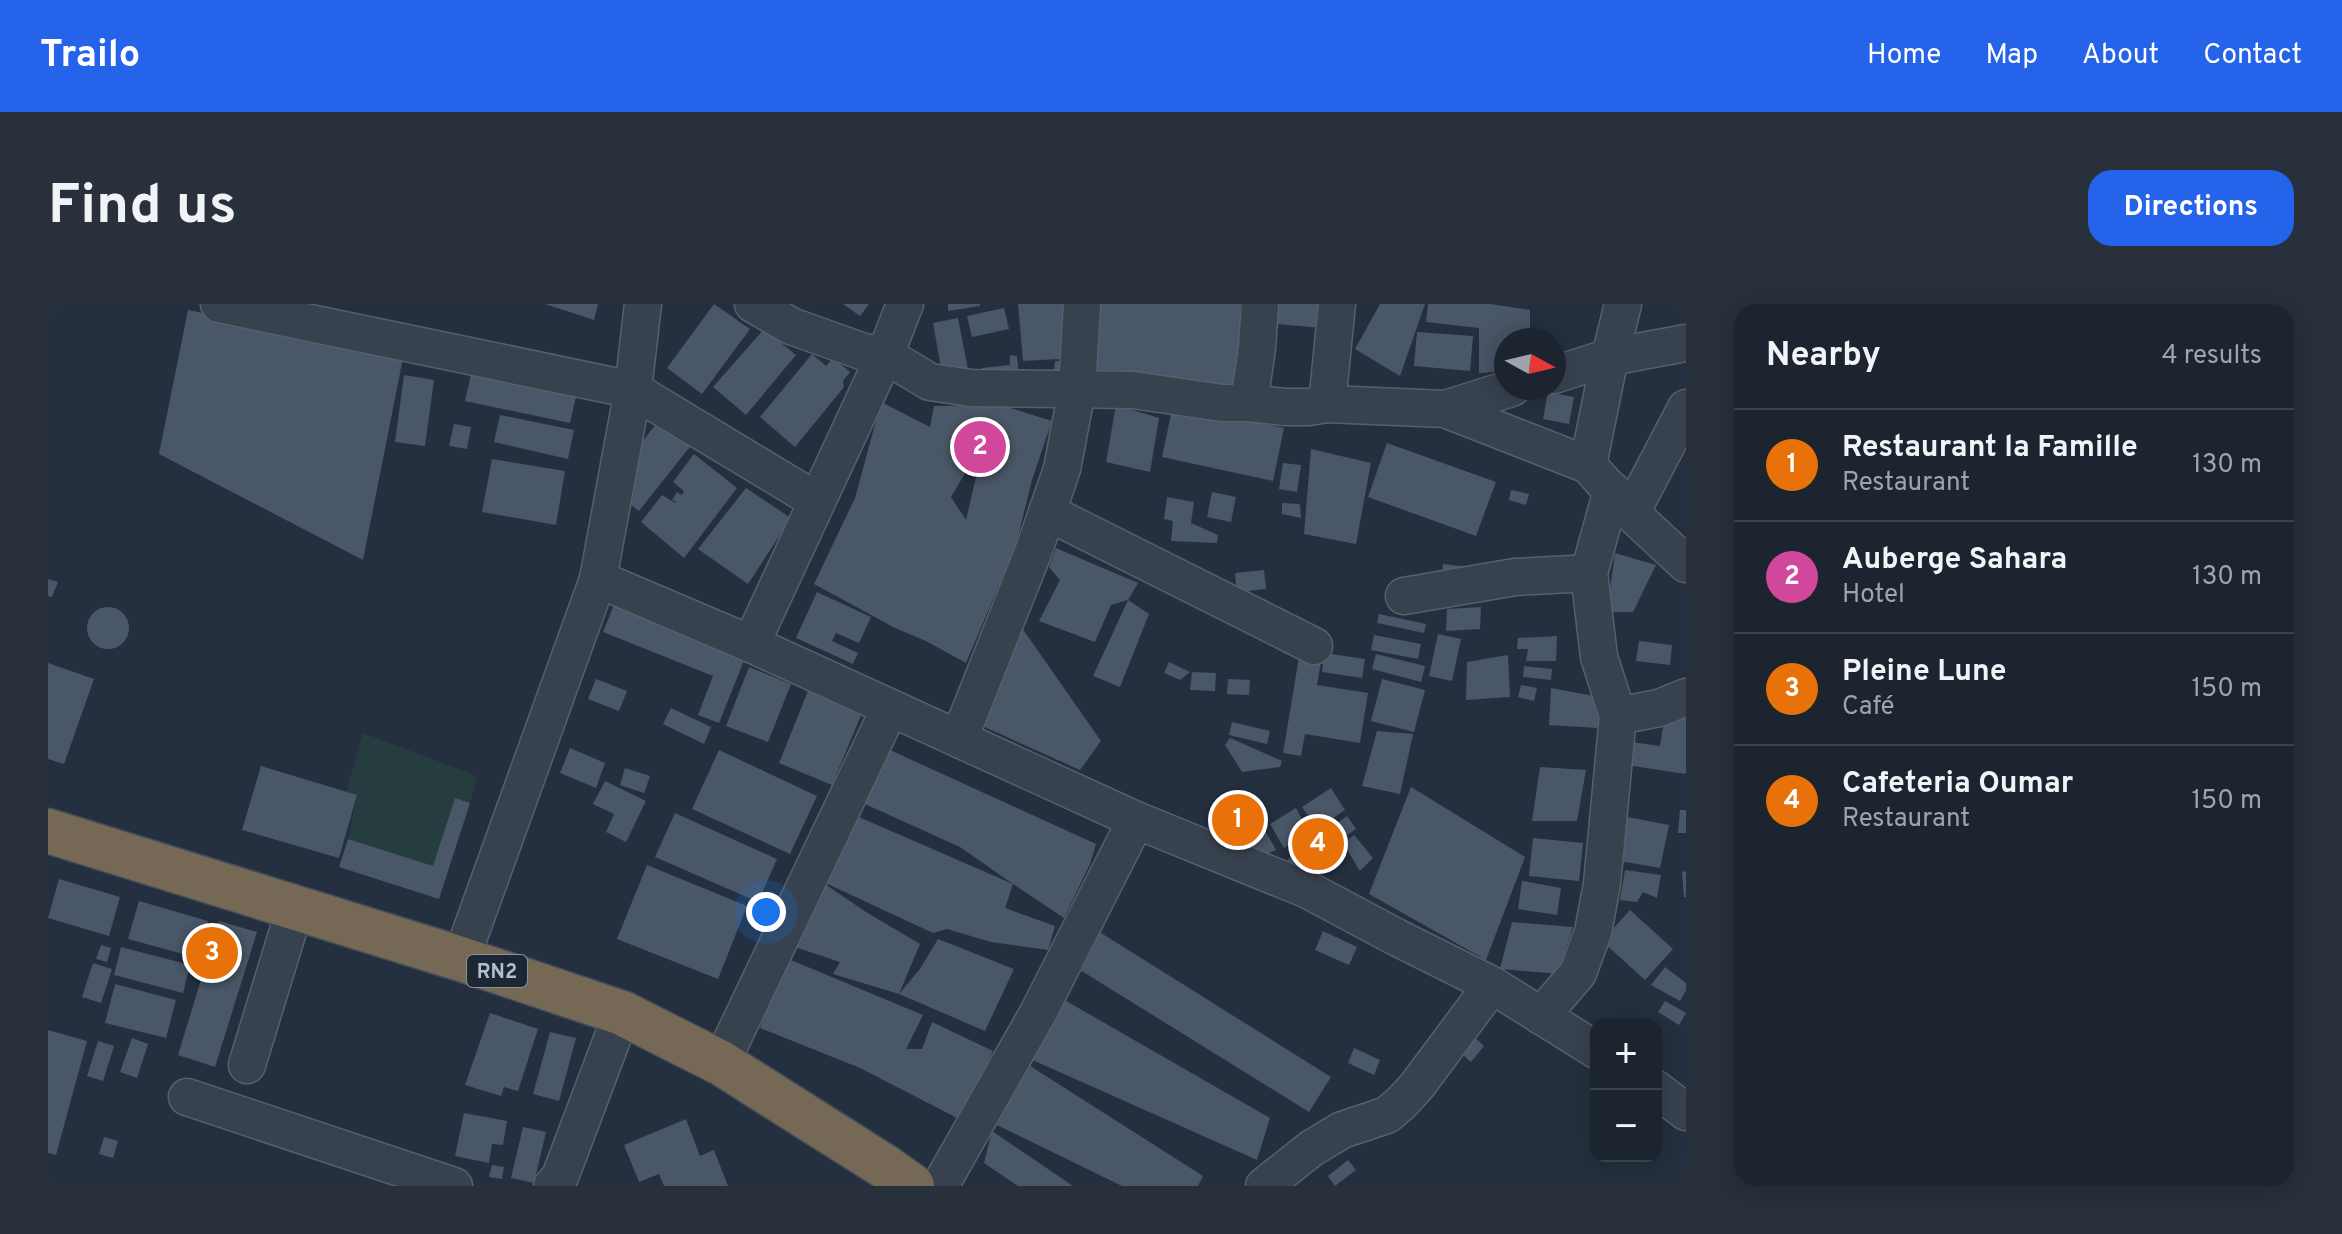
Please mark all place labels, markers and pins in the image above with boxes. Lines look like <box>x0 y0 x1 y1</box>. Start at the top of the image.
pin: 2 <box>954 417 1006 477</box>
pin: 1 <box>1212 790 1264 850</box>
pin: 4 <box>1292 814 1344 874</box>
pin: 3 <box>186 923 238 983</box>

